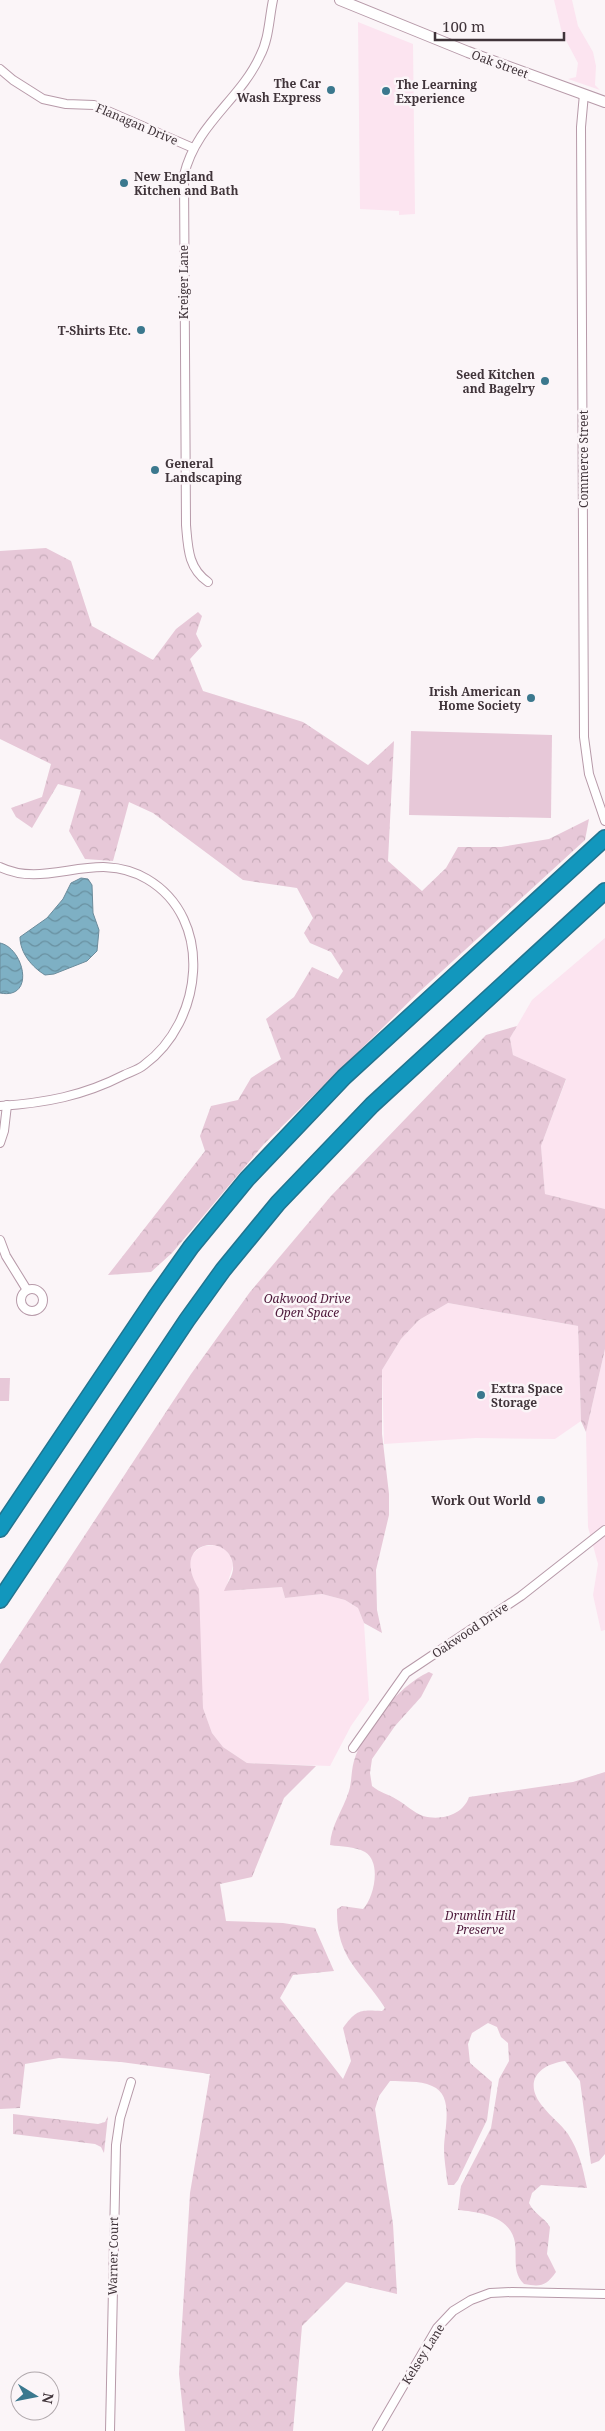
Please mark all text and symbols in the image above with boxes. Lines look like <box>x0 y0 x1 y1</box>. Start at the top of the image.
scale bar <box>435 10 564 42</box>
text: 100 m <box>442 16 485 36</box>
street label: Oak Street <box>469 46 531 82</box>
place label: The Car Wash Express <box>237 75 322 106</box>
place label: The Learning Experience <box>396 76 477 107</box>
marker: The Car Wash Express <box>325 84 337 96</box>
marker: The Learning Experience <box>380 85 392 97</box>
street label: Flanagan Drive <box>93 99 181 149</box>
place label: New England Kitchen and Bath <box>134 168 238 199</box>
marker: New England Kitchen and Bath <box>118 177 130 189</box>
street label: Kreiger Lane <box>175 245 192 319</box>
place label: T-Shirts Etc. <box>58 322 131 339</box>
marker: T-Shirts Etc. <box>135 324 147 336</box>
place label: Seed Kitchen and Bagelry <box>456 366 535 397</box>
marker: Seed Kitchen and Bagelry <box>539 375 551 387</box>
street label: Commerce Street <box>575 410 592 508</box>
place label: General Landscaping <box>165 455 242 486</box>
marker: General Landscaping <box>149 464 161 476</box>
place label: Irish American Home Society <box>429 683 521 714</box>
marker: Irish American Home Society <box>525 692 537 704</box>
park label: Oakwood Drive Open Space <box>264 1290 350 1321</box>
place label: Extra Space Storage <box>491 1380 563 1411</box>
marker: Extra Space Storage <box>475 1389 487 1401</box>
place label: Work Out World <box>431 1492 531 1509</box>
marker: Work Out World <box>535 1494 547 1506</box>
street label: Oakwood Drive <box>428 1598 512 1662</box>
park label: Drumlin Hill Preserve <box>444 1907 516 1938</box>
street label: Warner Court <box>104 2216 122 2296</box>
street label: Kelsey Lane <box>398 2320 448 2388</box>
north arrow <box>10 2371 60 2421</box>
text: N <box>38 2391 59 2405</box>

